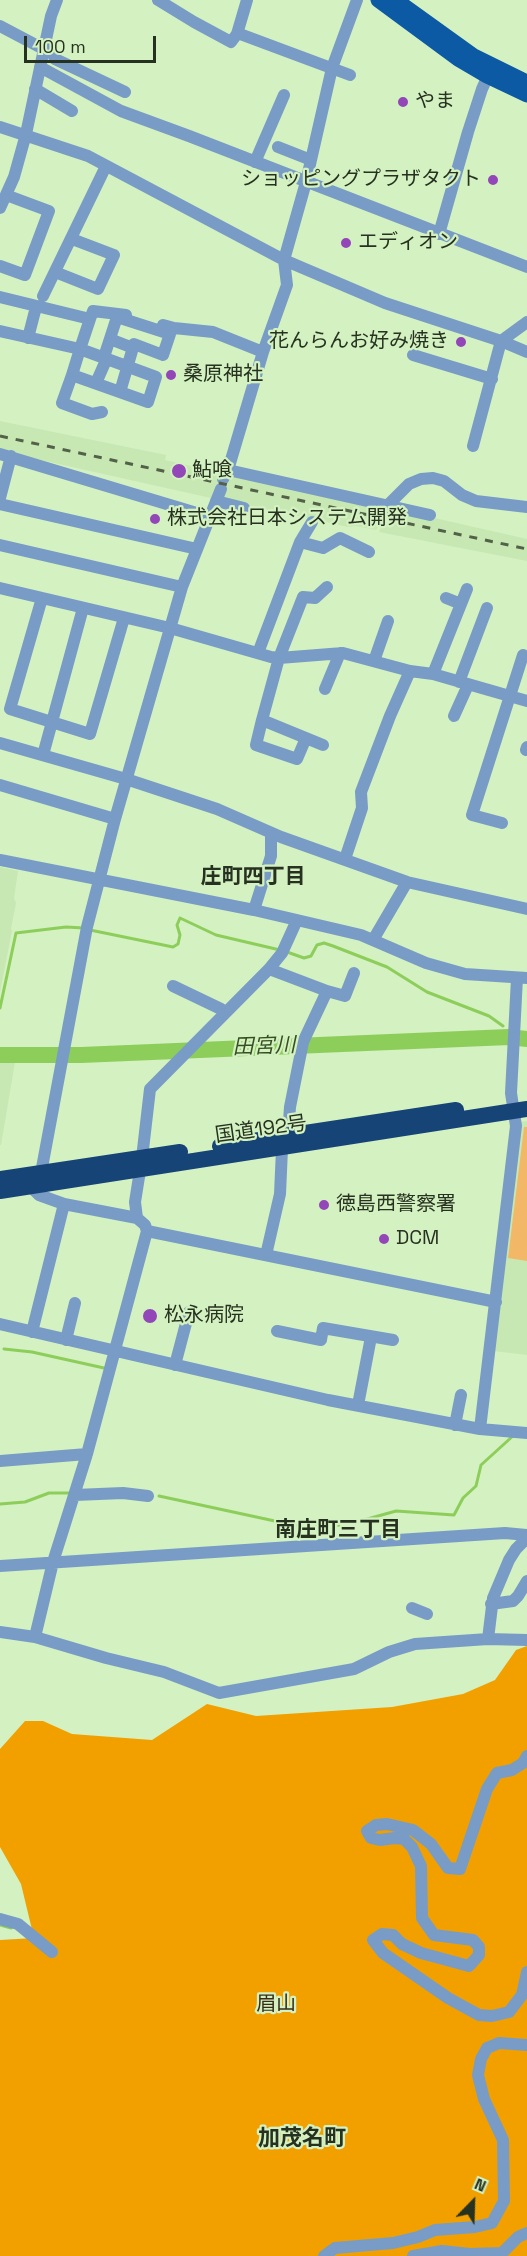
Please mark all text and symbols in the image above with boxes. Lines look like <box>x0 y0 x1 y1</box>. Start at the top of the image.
scale bar <box>27 24 159 62</box>
text: 100 m <box>35 35 86 58</box>
place label: やま <box>415 90 455 114</box>
marker: やま <box>396 95 410 109</box>
place label: ショッピングプラザタクト <box>241 168 481 192</box>
marker: ショッピングプラザタクト <box>486 173 500 187</box>
place label: エディオン <box>358 231 458 255</box>
marker: エディオン <box>339 236 353 250</box>
place label: 花んらんお好み焼き <box>269 330 449 354</box>
marker: 花んらんお好み焼き <box>454 335 468 349</box>
place label: 桑原神社 <box>183 363 263 387</box>
marker: 桑原神社 <box>164 368 178 382</box>
place label: 鮎喰 <box>192 459 232 483</box>
marker: 鮎喰 <box>170 462 188 480</box>
place label: 株式会社日本システム開発 <box>167 507 407 531</box>
marker: 株式会社日本システム開発 <box>148 512 162 526</box>
district label: 庄町四丁目 <box>201 864 305 890</box>
water label: 田宮川 <box>232 1033 296 1061</box>
street label: 国道192号 <box>213 1112 309 1148</box>
place label: 徳島西警察署 <box>336 1193 456 1217</box>
marker: 徳島西警察署 <box>317 1198 331 1212</box>
place label: DCM <box>396 1227 439 1251</box>
marker: DCM <box>377 1232 391 1246</box>
place label: 松永病院 <box>164 1304 244 1328</box>
marker: 松永病院 <box>141 1307 159 1325</box>
district label: 南庄町三丁目 <box>275 1517 401 1543</box>
park label: 眉山 <box>256 1993 296 2017</box>
district label: 加茂名町 <box>258 2126 346 2152</box>
north arrow <box>443 2172 503 2232</box>
text: N <box>471 2173 489 2197</box>

